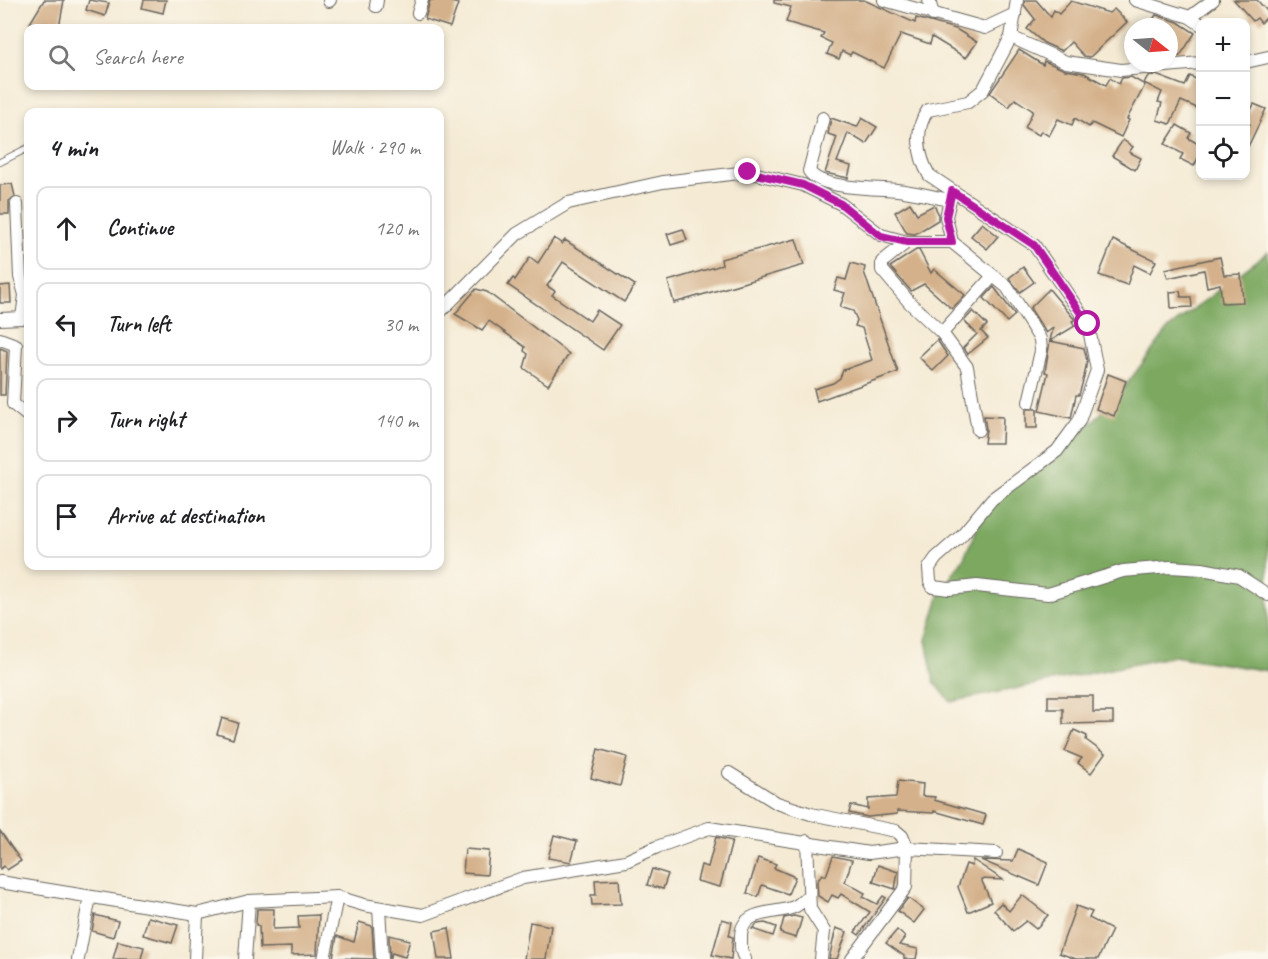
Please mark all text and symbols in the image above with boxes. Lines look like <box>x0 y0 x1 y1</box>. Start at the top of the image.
north arrow <box>1124 18 1178 72</box>
map controls <box>1196 18 1250 180</box>
button: + <box>1196 18 1250 72</box>
search box <box>24 24 444 90</box>
icon: search <box>45 41 78 74</box>
text: Search here <box>93 43 183 71</box>
button: − <box>1196 72 1250 126</box>
button: locate <box>1196 126 1250 180</box>
text: 4 min <box>48 131 98 164</box>
text: Walk · 290 m <box>330 135 420 160</box>
route end <box>734 158 760 184</box>
icon: ahead <box>50 212 83 245</box>
text: Continue <box>107 214 173 242</box>
text: 120 m <box>375 216 418 241</box>
icon: left <box>50 308 83 341</box>
text: Turn left <box>107 310 171 338</box>
route start <box>1074 310 1100 336</box>
text: 30 m <box>384 312 418 337</box>
icon: right <box>50 404 83 437</box>
text: Turn right <box>107 406 184 434</box>
text: 140 m <box>375 408 418 433</box>
icon: arrive <box>50 500 83 533</box>
text: Arrive at destination <box>107 502 264 530</box>

